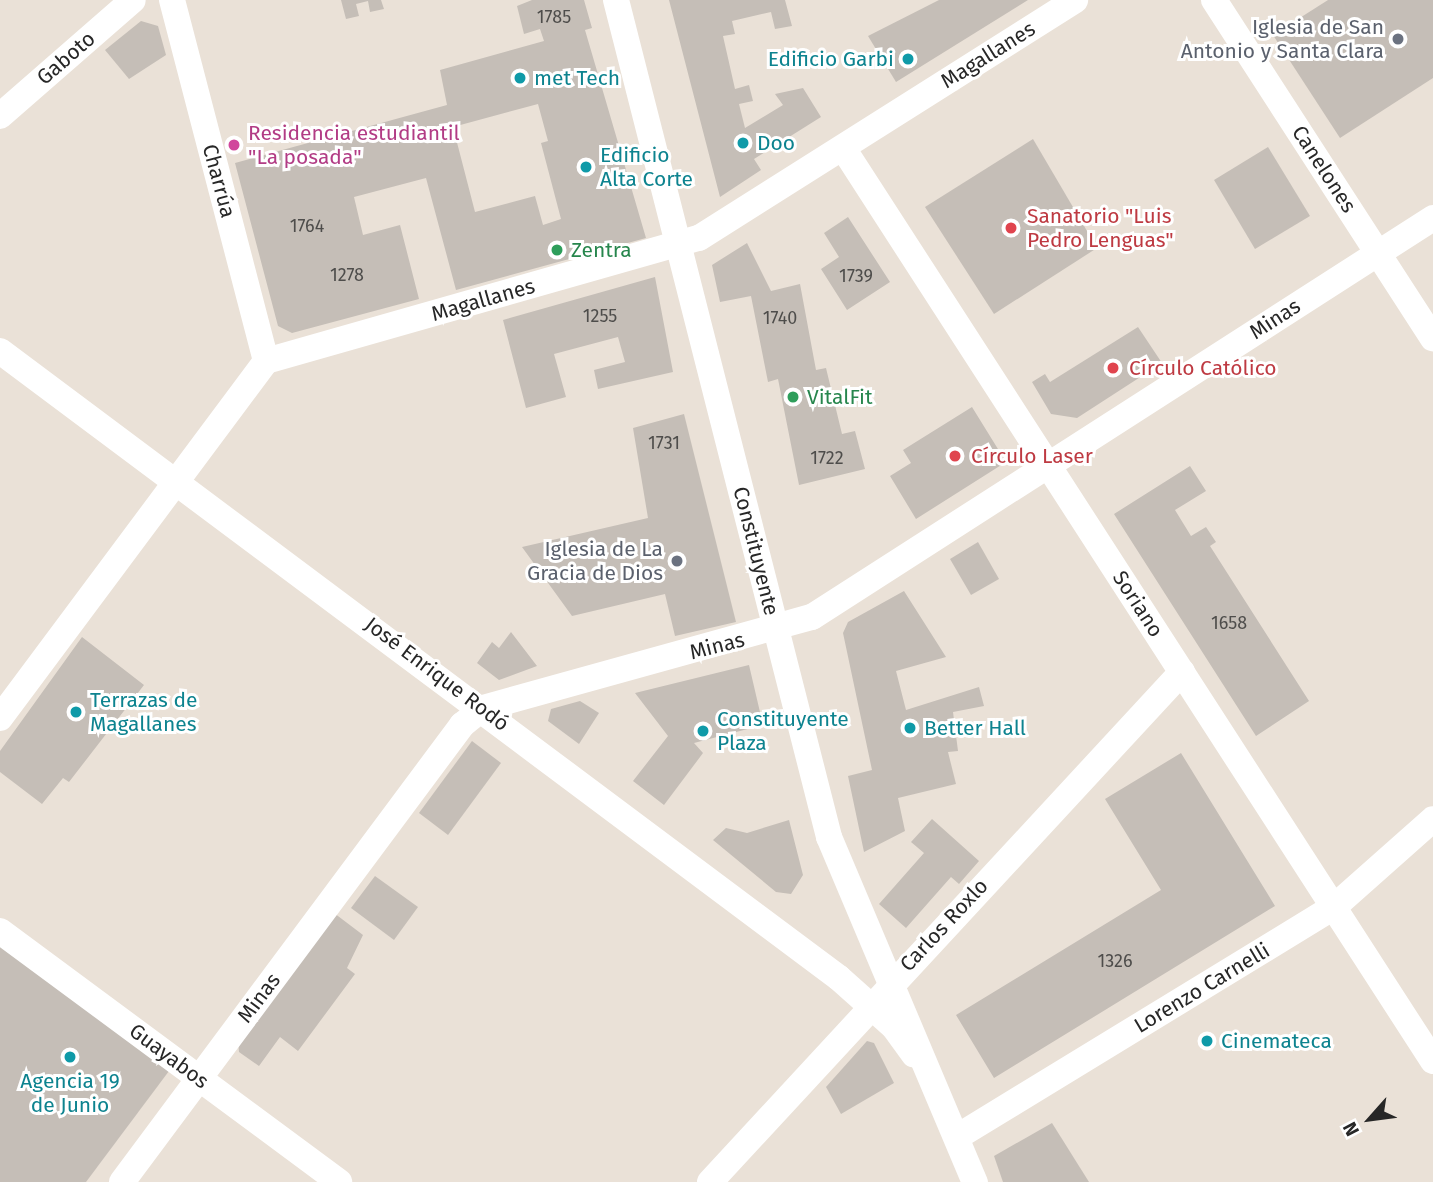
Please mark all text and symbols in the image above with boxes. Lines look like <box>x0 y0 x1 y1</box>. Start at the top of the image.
house number: 1785 <box>537 6 571 28</box>
place label: Iglesia de San Antonio y Santa Clara <box>1181 14 1384 64</box>
street label: Magallanes <box>936 16 1040 94</box>
street label: Gaboto <box>32 26 100 90</box>
marker: Iglesia de San Antonio y Santa Clara <box>1390 31 1406 47</box>
place label: Edificio Garbi <box>768 46 894 72</box>
marker: Edificio Garbi <box>900 51 916 67</box>
place label: met Tech <box>534 65 620 91</box>
marker: met Tech <box>512 70 528 86</box>
place label: Residencia estudiantil "La posada" <box>248 120 460 170</box>
street label: Canelones <box>1287 121 1361 217</box>
place label: Doo <box>757 130 795 156</box>
marker: Doo <box>735 135 751 151</box>
marker: Residencia estudiantil "La posada" <box>226 137 242 153</box>
street label: Charrúa <box>197 141 241 221</box>
place label: Edificio Alta Corte <box>600 142 693 192</box>
marker: Edificio Alta Corte <box>578 159 594 175</box>
place label: Sanatorio "Luis Pedro Lenguas" <box>1027 203 1174 253</box>
house number: 1764 <box>290 215 324 237</box>
marker: Sanatorio "Luis Pedro Lenguas" <box>1001 218 1021 238</box>
place label: Zentra <box>571 237 632 263</box>
marker: Zentra <box>549 242 565 258</box>
house number: 1278 <box>330 264 364 286</box>
house number: 1739 <box>839 265 873 287</box>
street label: Magallanes <box>428 273 538 327</box>
street label: Minas <box>1245 293 1305 345</box>
house number: 1255 <box>583 305 617 327</box>
house number: 1740 <box>763 307 797 329</box>
place label: Círculo Católico <box>1129 355 1277 381</box>
marker: Círculo Católico <box>1103 358 1123 378</box>
place label: VitalFit <box>807 384 872 410</box>
marker: VitalFit <box>785 389 801 405</box>
house number: 1731 <box>648 432 680 454</box>
place label: Círculo Laser <box>971 443 1093 469</box>
marker: Círculo Laser <box>945 446 965 466</box>
house number: 1722 <box>810 447 844 469</box>
street label: Constituyente <box>728 484 784 618</box>
place label: Iglesia de La Gracia de Dios <box>527 536 663 586</box>
marker: Iglesia de La Gracia de Dios <box>669 553 685 569</box>
street label: Soriano <box>1107 566 1169 642</box>
street label: José Enrique Rodó <box>360 612 514 736</box>
house number: 1658 <box>1211 612 1247 634</box>
street label: Minas <box>687 627 747 665</box>
place label: Terrazas de Magallanes <box>90 687 197 737</box>
marker: Terrazas de Magallanes <box>68 704 84 720</box>
place label: Constituyente Plaza <box>717 706 849 756</box>
place label: Better Hall <box>924 715 1026 741</box>
marker: Better Hall <box>902 720 918 736</box>
marker: Constituyente Plaza <box>695 723 711 739</box>
street label: Carlos Roxlo <box>895 873 993 977</box>
street label: Lorenzo Carnelli <box>1130 938 1274 1038</box>
house number: 1326 <box>1097 950 1133 972</box>
street label: Minas <box>232 968 286 1028</box>
street label: Guayabos <box>124 1018 214 1094</box>
place label: Cinemateca <box>1221 1028 1332 1054</box>
marker: Cinemateca <box>1199 1033 1215 1049</box>
marker: Agencia 19 de Junio <box>62 1049 78 1065</box>
place label: Agencia 19 de Junio <box>20 1068 120 1118</box>
north arrow <box>1335 1084 1405 1154</box>
text: N <box>1338 1118 1364 1140</box>

